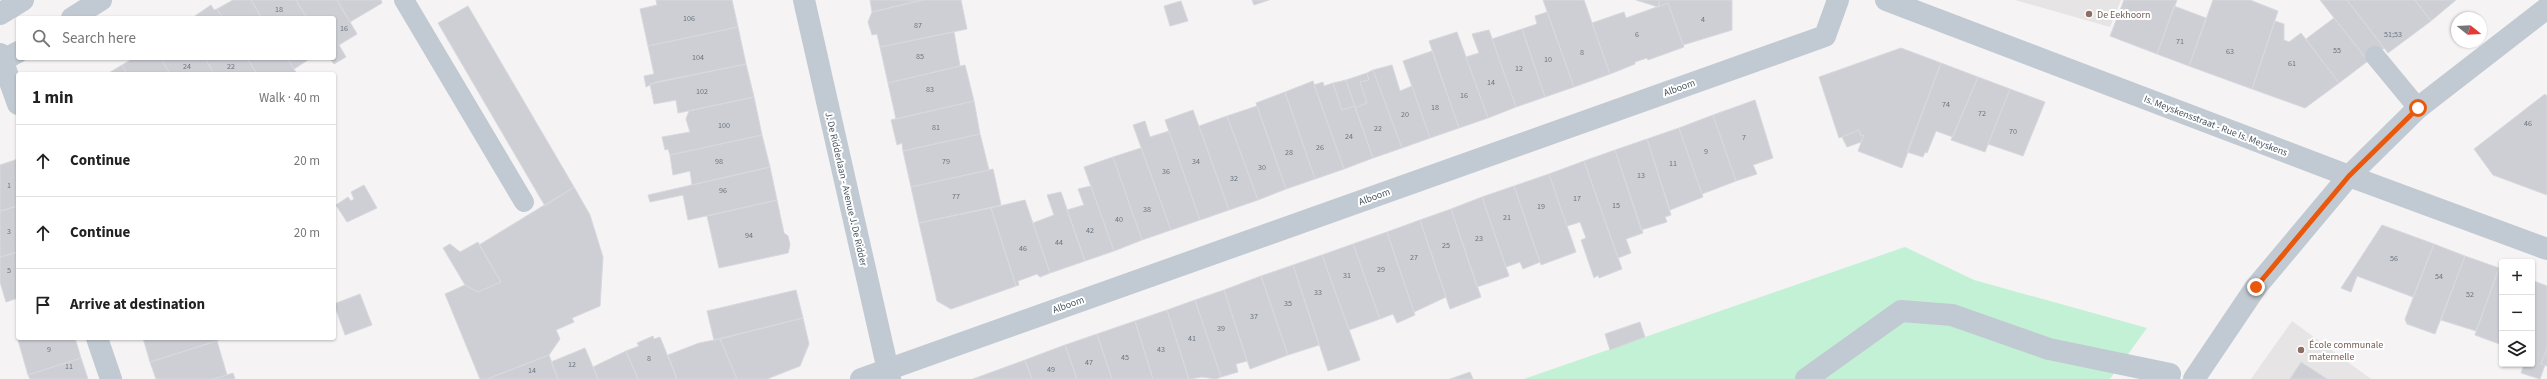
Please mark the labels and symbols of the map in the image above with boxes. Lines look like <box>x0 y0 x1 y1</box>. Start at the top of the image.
house number: 18 <box>275 4 283 15</box>
place label: De Eekhoorn <box>2097 8 2150 22</box>
marker: De Eekhoorn <box>2084 9 2094 19</box>
north arrow <box>2451 12 2487 48</box>
house number: 106 <box>683 13 695 24</box>
house number: 4 <box>1701 14 1705 25</box>
house number: 87 <box>914 20 922 31</box>
house number: 16 <box>340 23 348 34</box>
house number: 6 <box>1635 29 1639 40</box>
house number: 51;53 <box>2384 29 2402 40</box>
house number: 71 <box>2176 36 2184 47</box>
house number: 55 <box>2333 45 2341 56</box>
house number: 63 <box>2226 46 2234 57</box>
house number: 8 <box>1580 47 1584 58</box>
house number: 85 <box>916 51 924 62</box>
house number: 104 <box>692 52 704 63</box>
house number: 10 <box>1544 54 1552 65</box>
house number: 61 <box>2288 58 2296 69</box>
house number: 24 <box>183 61 191 72</box>
house number: 22 <box>227 61 235 72</box>
house number: 12 <box>1515 63 1523 74</box>
street label: Alboom <box>1662 76 1697 100</box>
house number: 14 <box>1487 77 1495 88</box>
house number: 83 <box>926 84 934 95</box>
house number: 102 <box>696 86 708 97</box>
house number: 16 <box>1460 90 1468 101</box>
street label: Is. Meyskensstraat - Rue Is. Meyskens <box>2142 92 2289 160</box>
house number: 74 <box>1942 99 1950 110</box>
route start <box>2409 99 2427 117</box>
house number: 18 <box>1431 102 1439 113</box>
house number: 72 <box>1978 108 1986 119</box>
house number: 20 <box>1401 109 1409 120</box>
street label: J. De Ridderlaan - Avenue J. De Ridder <box>821 111 871 268</box>
house number: 46 <box>2524 118 2532 129</box>
house number: 100 <box>718 120 730 131</box>
house number: 81 <box>932 122 940 133</box>
house number: 22 <box>1374 123 1382 134</box>
house number: 70 <box>2009 126 2017 137</box>
house number: 24 <box>1345 131 1353 142</box>
house number: 7 <box>1742 132 1746 143</box>
house number: 26 <box>1316 142 1324 153</box>
house number: 9 <box>1704 146 1708 157</box>
house number: 28 <box>1285 147 1293 158</box>
house number: 98 <box>715 156 723 167</box>
house number: 79 <box>942 156 950 167</box>
house number: 34 <box>1192 156 1200 167</box>
house number: 11 <box>1669 158 1677 169</box>
house number: 30 <box>1258 162 1266 173</box>
house number: 36 <box>1162 166 1170 177</box>
house number: 13 <box>1637 170 1645 181</box>
house number: 32 <box>1230 173 1238 184</box>
house number: 1 <box>7 180 11 191</box>
house number: 96 <box>719 185 727 196</box>
street label: Alboom <box>1357 185 1392 209</box>
house number: 77 <box>952 191 960 202</box>
house number: 17 <box>1573 193 1581 204</box>
house number: 15 <box>1612 200 1620 211</box>
house number: 19 <box>1537 201 1545 212</box>
house number: 38 <box>1143 204 1151 215</box>
house number: 21 <box>1503 212 1511 223</box>
house number: 40 <box>1115 214 1123 225</box>
house number: 42 <box>1086 225 1094 236</box>
house number: 3 <box>7 226 11 237</box>
house number: 94 <box>745 230 753 241</box>
house number: 23 <box>1475 233 1483 244</box>
house number: 44 <box>1055 237 1063 248</box>
house number: 25 <box>1442 240 1450 251</box>
house number: 46 <box>1019 243 1027 254</box>
house number: 27 <box>1410 252 1418 263</box>
house number: 56 <box>2390 253 2398 264</box>
house number: 29 <box>1377 264 1385 275</box>
house number: 5 <box>7 265 11 276</box>
house number: 31 <box>1343 270 1351 281</box>
house number: 54 <box>2435 271 2443 282</box>
route end <box>2247 278 2265 296</box>
house number: 33 <box>1314 287 1322 298</box>
house number: 52 <box>2466 289 2474 300</box>
street label: Alboom <box>1051 293 1086 317</box>
house number: 35 <box>1284 298 1292 309</box>
house number: 37 <box>1250 311 1258 322</box>
house number: 39 <box>1217 323 1225 334</box>
house number: 41 <box>1188 333 1196 344</box>
place label: École communale maternelle <box>2309 338 2383 364</box>
house number: 9 <box>47 344 51 355</box>
house number: 43 <box>1157 344 1165 355</box>
marker: École communale maternelle <box>2296 345 2306 355</box>
house number: 45 <box>1121 352 1129 363</box>
house number: 8 <box>647 353 651 364</box>
house number: 47 <box>1085 357 1093 368</box>
house number: 12 <box>568 359 576 370</box>
house number: 11 <box>65 361 73 372</box>
house number: 49 <box>1047 364 1055 375</box>
house number: 14 <box>528 365 536 376</box>

